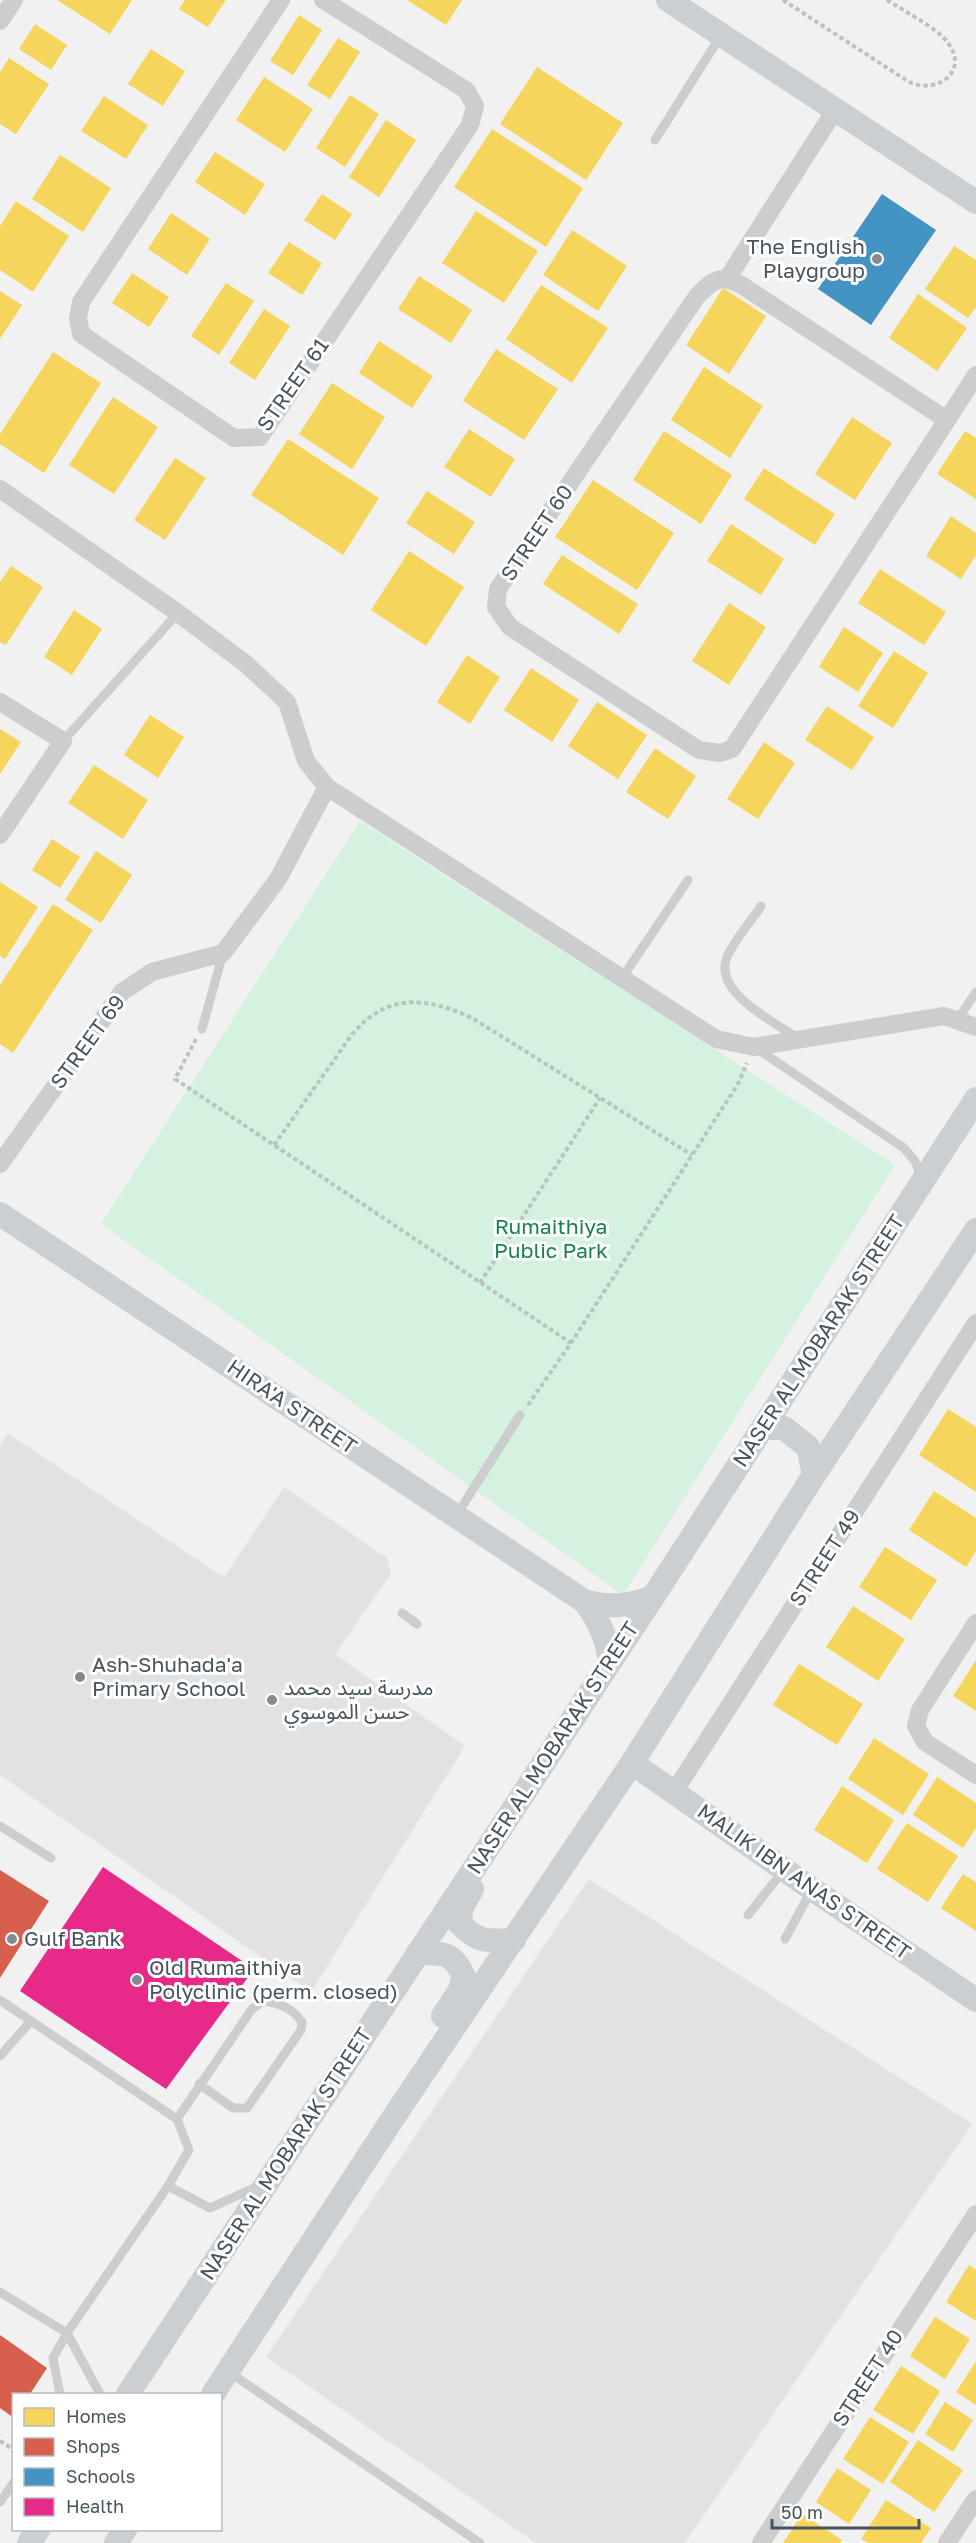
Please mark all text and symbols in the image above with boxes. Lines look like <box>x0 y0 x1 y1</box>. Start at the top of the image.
place label: The English Playgroup <box>747 233 865 283</box>
marker: The English Playgroup <box>870 252 884 266</box>
street label: STREET 61 <box>251 333 334 436</box>
street label: STREET 60 <box>495 479 578 585</box>
street label: STREET 69 <box>44 989 130 1094</box>
street label: NASER AL MOBARAK STREET <box>727 1209 910 1472</box>
park label: Rumaithiya Public Park <box>494 1213 608 1263</box>
street label: HIRA'A STREET <box>223 1353 362 1459</box>
street label: STREET 49 <box>783 1504 865 1611</box>
street label: NASER AL MOBARAK STREET <box>461 1616 644 1879</box>
place label: Ash-Shuhada'a Primary School <box>92 1651 246 1701</box>
marker: Ash-Shuhada'a Primary School <box>73 1670 87 1684</box>
place label: مدرسة سيد محمد حسن الموسوي <box>284 1674 434 1728</box>
marker: مدرسة سيد محمد حسن الموسوي <box>265 1693 279 1707</box>
street label: MALIK IBN ANAS STREET <box>693 1798 916 1965</box>
place label: Gulf Bank <box>24 1925 122 1951</box>
marker: Gulf Bank <box>5 1932 19 1946</box>
place label: Old Rumaithiya Polyclinic (perm. closed) <box>149 1954 398 2004</box>
marker: Old Rumaithiya Polyclinic (perm. closed) <box>130 1973 144 1987</box>
street label: NASER AL MOBARAK STREET <box>194 2022 377 2285</box>
street label: STREET 40 <box>826 2324 908 2431</box>
legend <box>12 2393 222 2531</box>
text: Homes <box>66 2405 126 2427</box>
text: Shops <box>66 2435 120 2457</box>
text: Schools <box>66 2465 135 2487</box>
scale bar <box>772 2492 919 2530</box>
text: Health <box>66 2495 124 2517</box>
text: 50 m <box>781 2501 823 2523</box>

